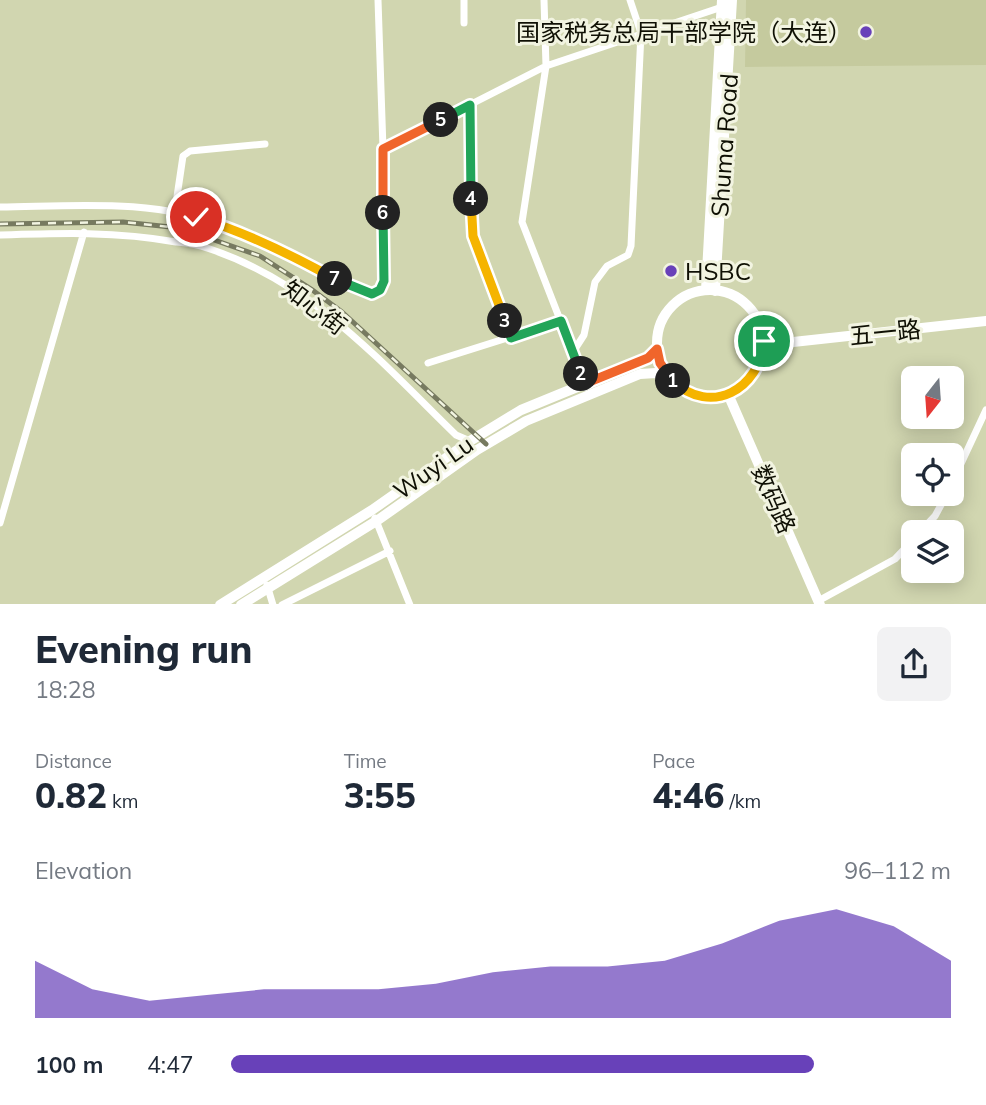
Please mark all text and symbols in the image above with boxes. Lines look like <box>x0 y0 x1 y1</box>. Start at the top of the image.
place label: 国家税务总局干部学院（大连） <box>516 17 852 47</box>
marker: 国家税务总局干部学院（大连） <box>858 24 874 40</box>
street label: Shuma Road <box>704 72 744 218</box>
pin: 5 <box>424 102 458 138</box>
text: 5 <box>435 107 446 131</box>
pin: 4 <box>454 182 489 216</box>
text: 4 <box>465 186 476 210</box>
pin <box>166 187 226 247</box>
pin: 6 <box>366 196 400 230</box>
icon: check <box>177 198 215 236</box>
text: 6 <box>377 200 388 224</box>
place label: HSBC <box>685 256 751 286</box>
pin: 7 <box>318 262 352 296</box>
marker: HSBC <box>663 263 679 279</box>
text: 7 <box>329 266 340 290</box>
street label: 知心街 <box>277 273 353 341</box>
pin: 3 <box>488 304 522 338</box>
text: 3 <box>499 308 510 332</box>
pin <box>734 311 794 371</box>
street label: 五一路 <box>848 313 922 351</box>
icon: arrive <box>745 322 783 360</box>
pin: 2 <box>564 356 598 392</box>
text: 2 <box>575 361 586 385</box>
pin: 1 <box>656 364 690 398</box>
north arrow <box>901 366 964 429</box>
map controls <box>901 366 964 583</box>
text: 1 <box>667 368 678 392</box>
street label: Wuyi Lu <box>387 429 479 505</box>
button: locate <box>901 443 964 506</box>
street label: 数码路 <box>746 460 802 538</box>
button: layers <box>901 520 964 583</box>
text: Evening run <box>35 625 253 673</box>
button: share <box>877 627 951 701</box>
text: 18:28 <box>35 675 95 704</box>
text: Distance <box>35 749 112 773</box>
text: Time <box>344 749 387 773</box>
text: Pace <box>652 749 695 773</box>
text: 0.82 <box>35 773 107 817</box>
text: 3:55 <box>344 773 416 817</box>
text: 4:46 <box>652 773 724 817</box>
text: km <box>107 789 139 813</box>
text: /km <box>724 789 761 813</box>
text: Elevation <box>35 856 132 885</box>
text: 96–112 m <box>844 856 951 885</box>
text: 100 m <box>35 1050 103 1079</box>
text: 4:47 <box>147 1050 194 1079</box>

